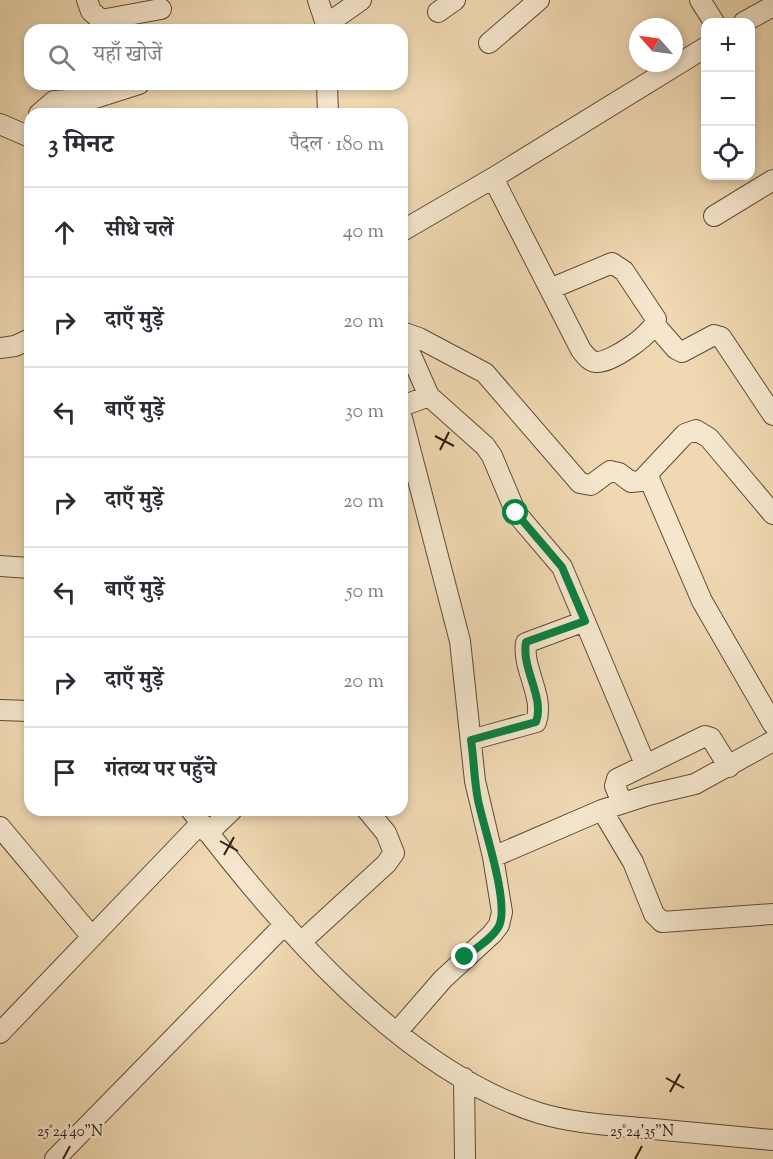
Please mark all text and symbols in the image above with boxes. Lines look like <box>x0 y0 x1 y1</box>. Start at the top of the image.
north arrow <box>629 18 683 72</box>
map controls <box>701 18 755 180</box>
button: + <box>701 18 755 72</box>
search box <box>24 24 408 90</box>
text: यहाँ खोजें <box>93 40 162 72</box>
icon: search <box>45 41 78 74</box>
button: − <box>701 72 755 126</box>
button: locate <box>701 126 755 180</box>
text: 3 मिनट <box>48 127 113 164</box>
text: पैदल · 180 m <box>290 131 384 160</box>
text: सीधे चलें <box>105 215 174 247</box>
icon: ahead <box>48 216 81 249</box>
text: 40 m <box>343 218 384 247</box>
text: दाएँ मुड़ें <box>105 305 164 337</box>
icon: right <box>48 306 81 339</box>
text: 20 m <box>343 308 384 337</box>
text: बाएँ मुड़ें <box>105 395 164 427</box>
icon: left <box>48 396 81 429</box>
text: 30 m <box>345 398 384 427</box>
text: दाएँ मुड़ें <box>105 485 164 517</box>
icon: right <box>48 486 81 519</box>
text: 20 m <box>343 488 384 517</box>
route start <box>502 499 528 525</box>
text: बाएँ मुड़ें <box>105 575 164 607</box>
icon: left <box>48 576 81 609</box>
text: 50 m <box>346 578 384 607</box>
text: दाएँ मुड़ें <box>105 665 164 697</box>
icon: right <box>48 666 81 699</box>
text: 20 m <box>343 668 384 697</box>
text: गंतव्य पर पहुँचे <box>105 755 216 787</box>
icon: arrive <box>48 756 81 789</box>
route end <box>451 943 477 969</box>
text: 25°24'40"N <box>37 1122 103 1143</box>
text: 25°24'35"N <box>610 1122 674 1143</box>

